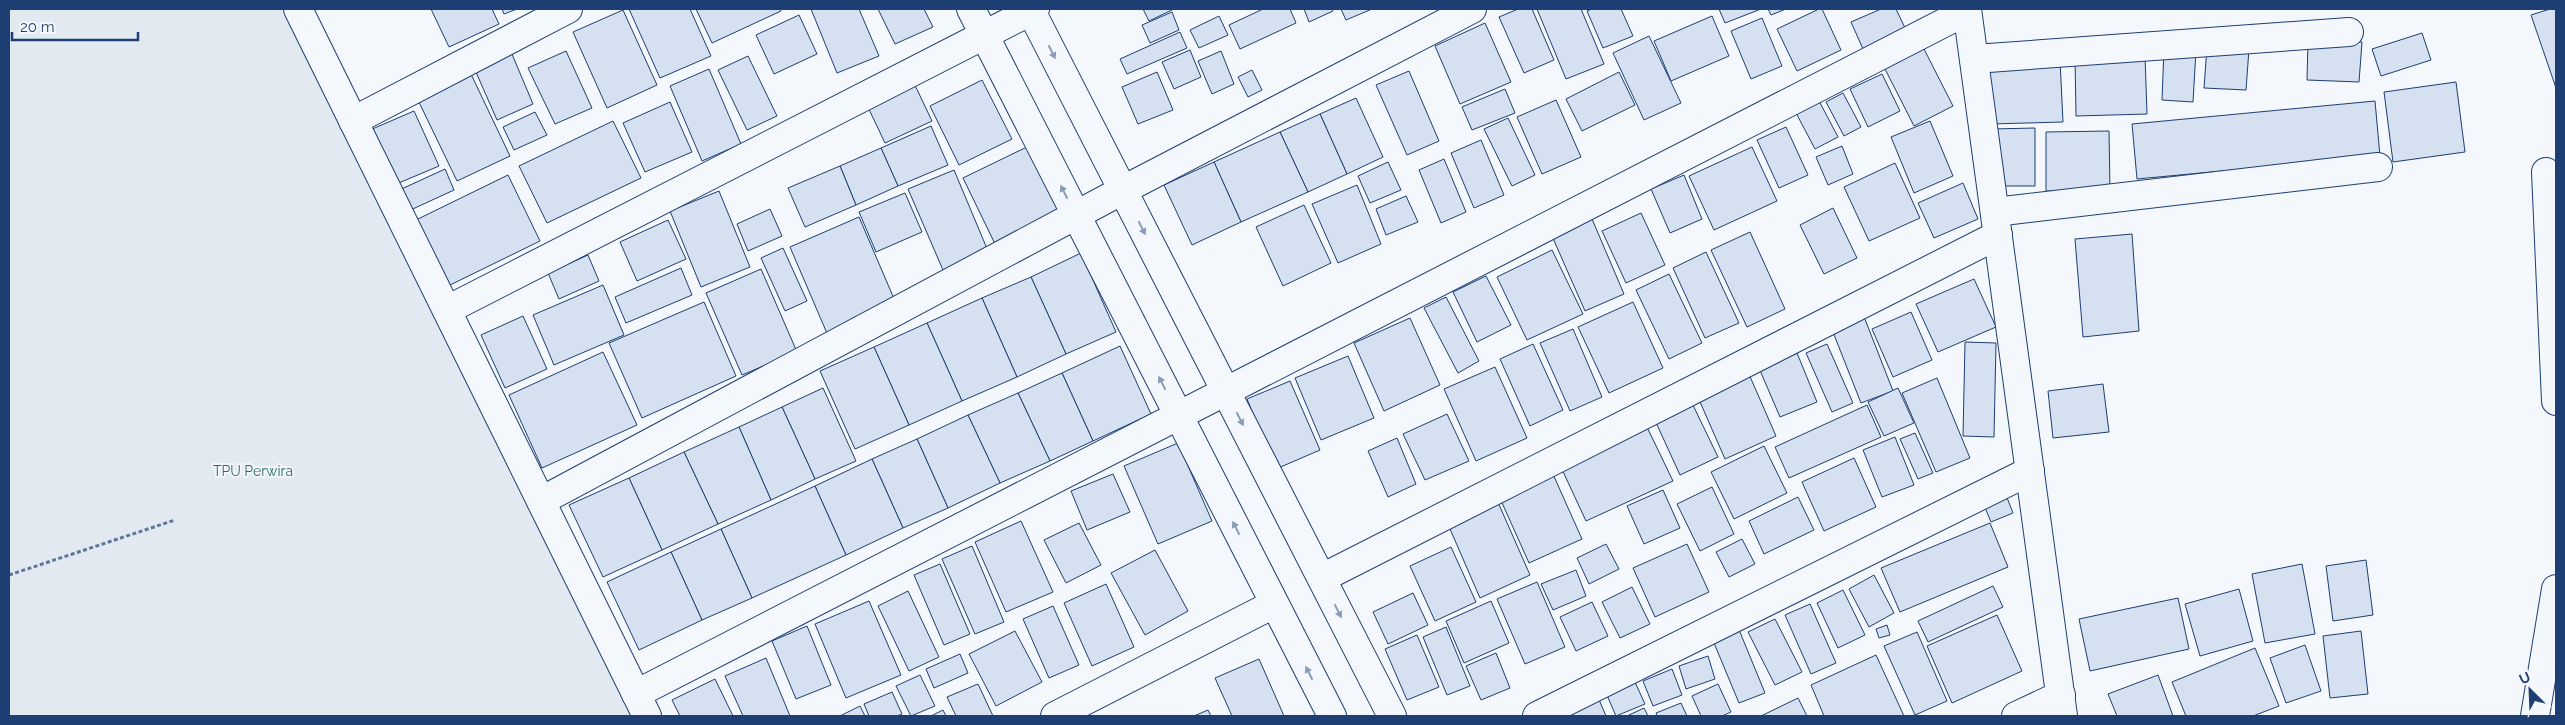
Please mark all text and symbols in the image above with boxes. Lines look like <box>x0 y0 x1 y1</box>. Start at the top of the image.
scale bar <box>12 10 139 42</box>
text: 20 m <box>20 18 55 36</box>
one-way arrow <box>1048 45 1056 59</box>
one-way arrow <box>1060 185 1068 199</box>
one-way arrow <box>1138 221 1146 235</box>
one-way arrow <box>1158 376 1166 390</box>
one-way arrow <box>1236 412 1244 427</box>
park label: TPU Perwira <box>213 463 293 479</box>
one-way arrow <box>1232 521 1240 535</box>
one-way arrow <box>1334 603 1342 618</box>
north arrow <box>2505 665 2555 715</box>
one-way arrow <box>1305 666 1313 680</box>
text: U <box>2517 669 2533 688</box>

